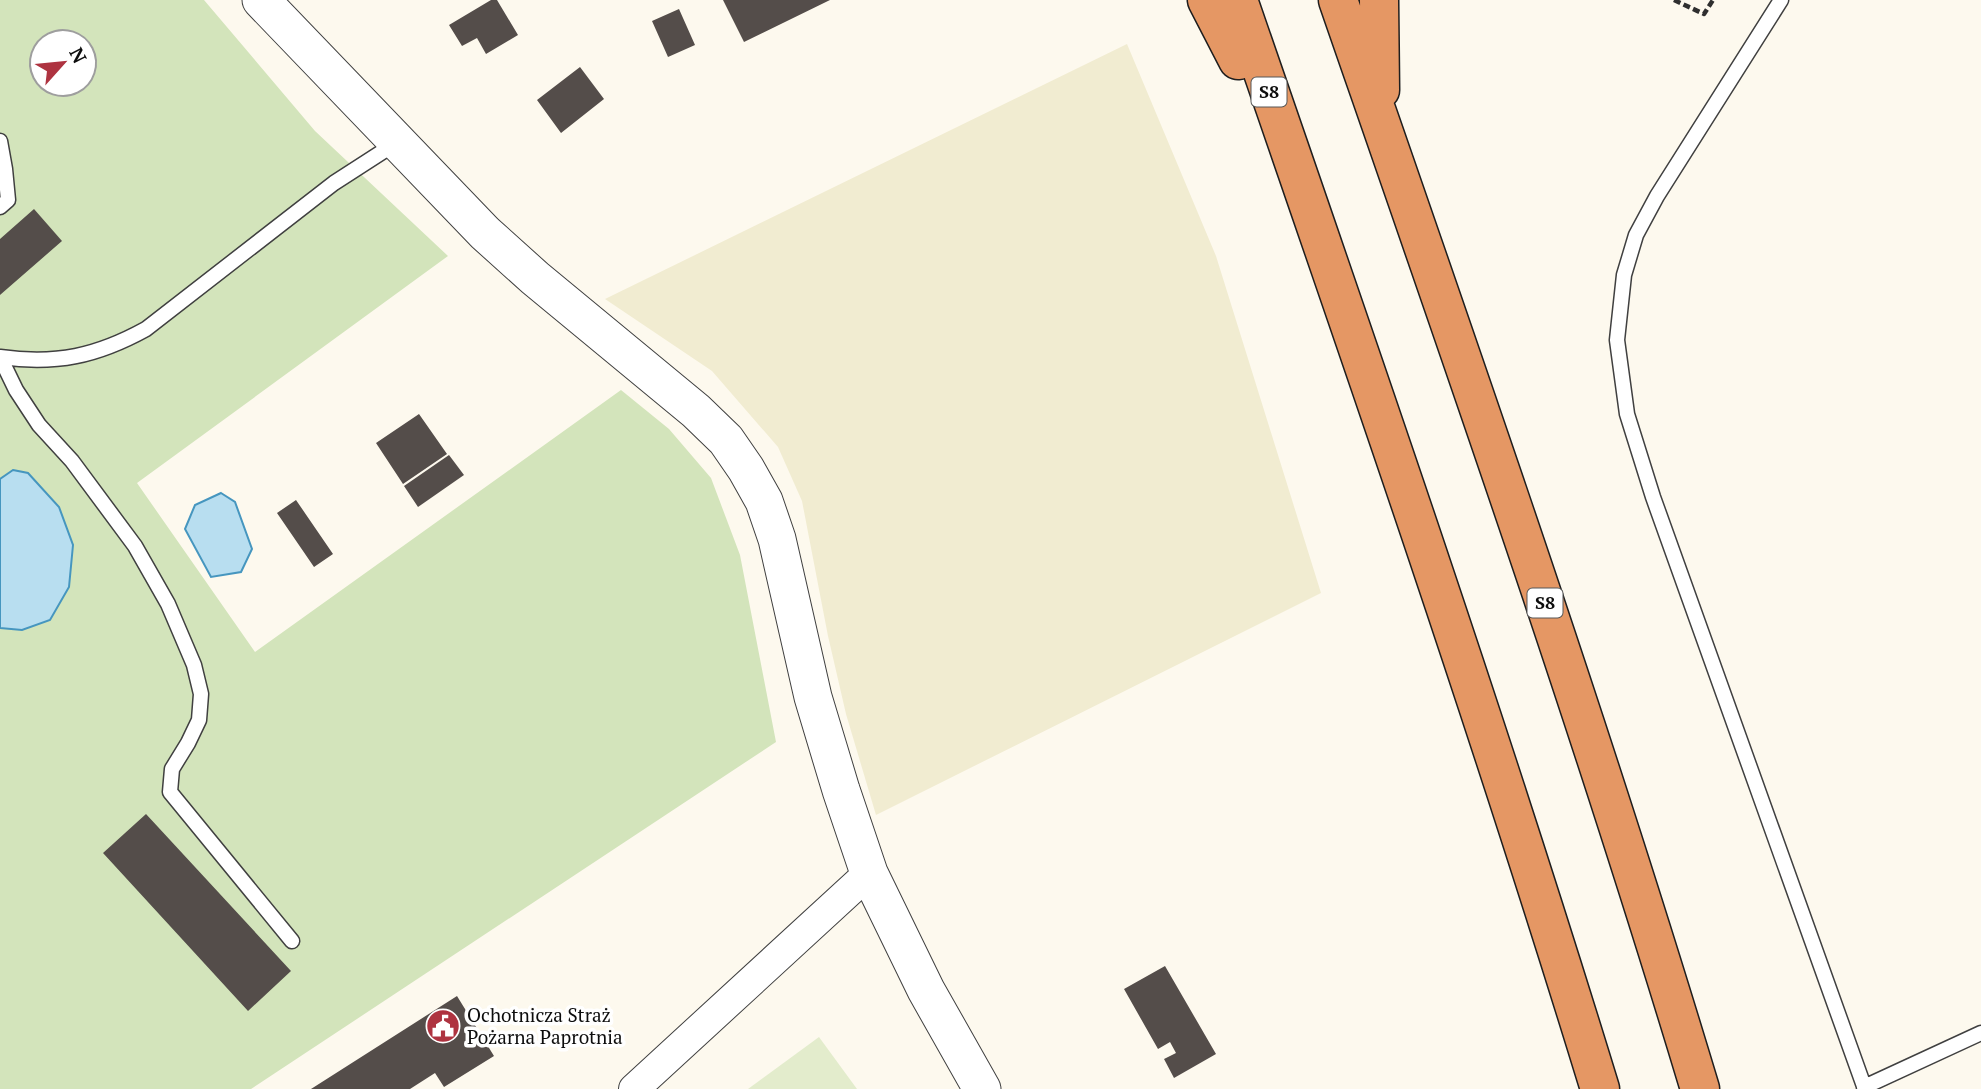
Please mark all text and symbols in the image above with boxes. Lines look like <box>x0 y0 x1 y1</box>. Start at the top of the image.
north arrow <box>28 28 98 98</box>
text: N <box>64 43 93 68</box>
road number: S8 <box>1252 78 1286 106</box>
road number: S8 <box>1528 588 1562 618</box>
place label: Ochotnicza Straż Pożarna Paprotnia <box>467 1002 623 1049</box>
public building icon: Ochotnicza Straż Pożarna Paprotnia <box>424 1007 462 1045</box>

